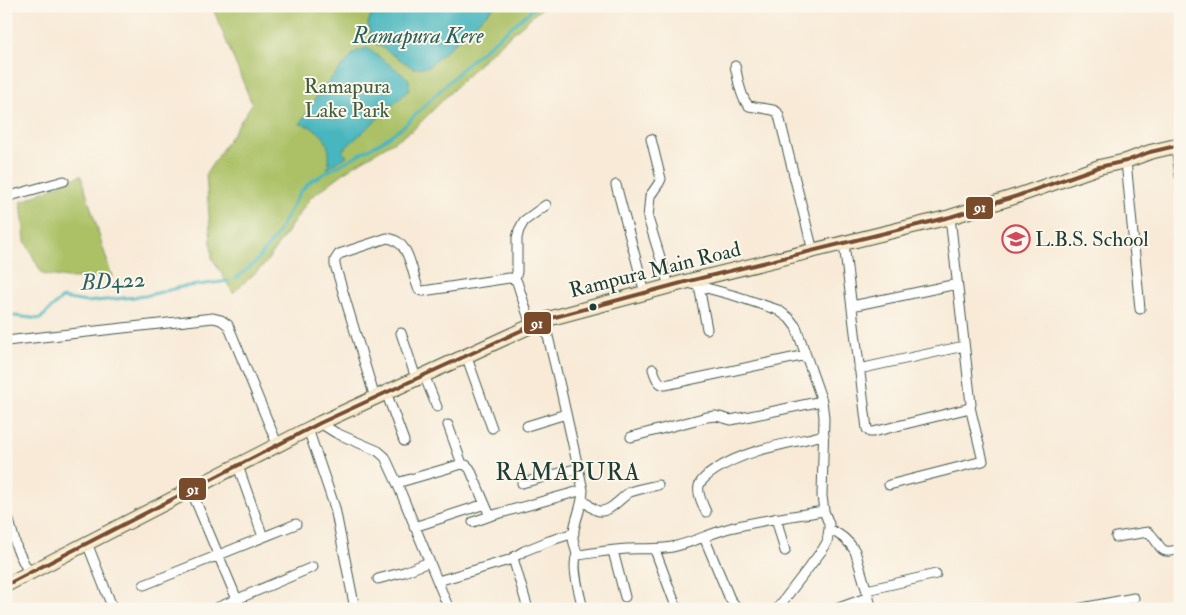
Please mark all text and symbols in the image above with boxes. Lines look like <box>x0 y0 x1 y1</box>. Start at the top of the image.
water label: Ramapura Kere <box>351 22 484 50</box>
park label: Ramapura Lake Park <box>304 73 391 124</box>
line badge: 91 <box>965 196 994 220</box>
text: 91 <box>972 199 986 216</box>
school or university icon: L.B.S. School <box>1001 224 1031 254</box>
place label: L.B.S. School <box>1035 226 1149 253</box>
street label: Rampura Main Road <box>566 235 744 304</box>
water label: BD422 <box>79 265 146 297</box>
unlabelled marker <box>588 302 598 312</box>
line badge: 91 <box>523 311 552 335</box>
text: 91 <box>529 315 543 332</box>
district label: RAMAPURA <box>495 457 641 488</box>
line badge: 91 <box>178 477 207 501</box>
text: 91 <box>185 481 199 498</box>

